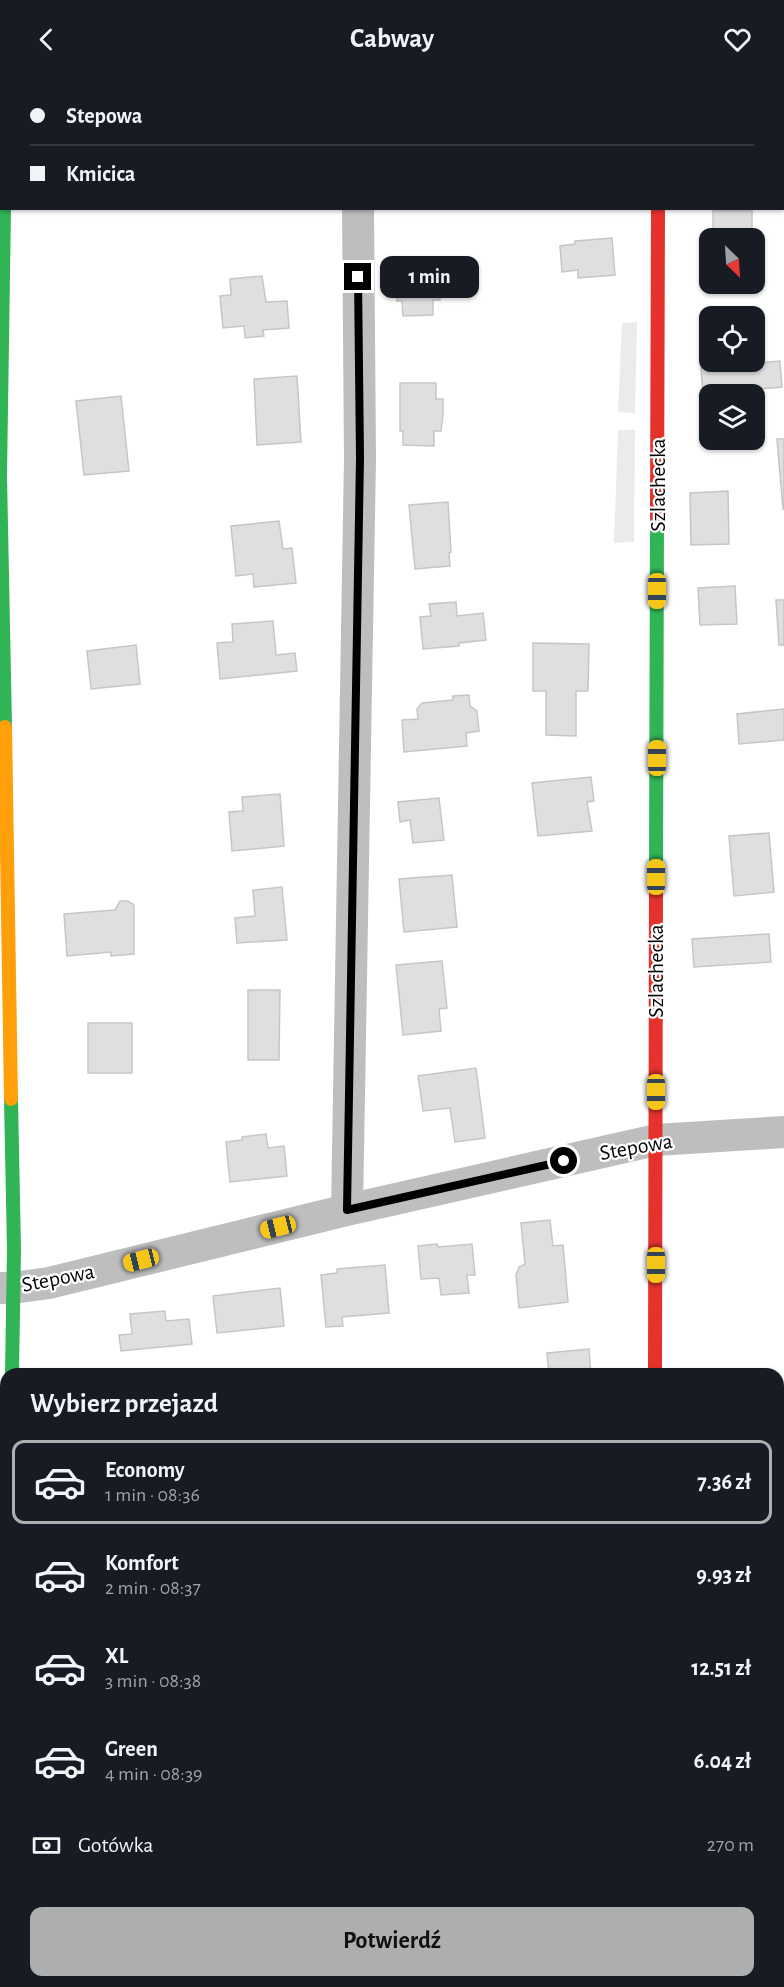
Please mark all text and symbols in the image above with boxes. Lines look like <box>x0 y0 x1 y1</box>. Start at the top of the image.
icon: back <box>30 23 63 56</box>
icon: heart <box>721 23 754 56</box>
text: Cabway <box>350 25 434 52</box>
text: Stepowa <box>66 105 142 127</box>
text: Kmicica <box>66 163 135 185</box>
north arrow <box>699 228 765 294</box>
map controls <box>699 228 765 450</box>
callout: 1 min <box>379 256 478 298</box>
route end <box>344 263 371 290</box>
text: 1 min <box>408 267 451 287</box>
button: locate <box>699 306 765 372</box>
button: layers <box>699 384 765 450</box>
street label: Szlachecka <box>647 438 669 532</box>
car <box>648 573 666 609</box>
car <box>648 740 666 776</box>
car <box>647 859 665 895</box>
street label: Szlachecka <box>645 924 667 1018</box>
car <box>647 1074 665 1110</box>
street label: Stepowa <box>598 1130 674 1164</box>
route start <box>550 1147 577 1174</box>
car <box>258 1214 298 1240</box>
car <box>121 1247 161 1273</box>
car <box>647 1247 665 1283</box>
street label: Stepowa <box>20 1260 96 1296</box>
text: Wybierz przejazd <box>30 1390 218 1417</box>
icon: car <box>33 1455 87 1509</box>
text: Economy <box>105 1459 185 1481</box>
text: 7.36 zł <box>697 1471 751 1493</box>
text: 1 min · 08:36 <box>105 1485 200 1505</box>
icon: car <box>33 1548 87 1602</box>
text: Komfort <box>105 1552 179 1574</box>
text: 9.93 zł <box>696 1564 751 1586</box>
text: 2 min · 08:37 <box>105 1578 201 1598</box>
icon: car <box>33 1641 87 1695</box>
text: XL <box>105 1645 128 1667</box>
text: 12.51 zł <box>691 1657 751 1679</box>
text: 3 min · 08:38 <box>105 1671 201 1691</box>
icon: car <box>33 1734 87 1788</box>
text: Green <box>105 1738 158 1760</box>
text: 6.04 zł <box>694 1750 751 1772</box>
text: 4 min · 08:39 <box>105 1764 203 1784</box>
icon: cash <box>30 1829 63 1862</box>
text: Gotówka <box>78 1834 153 1856</box>
text: 270 m <box>707 1835 754 1855</box>
button: Potwierdź <box>30 1907 754 1976</box>

